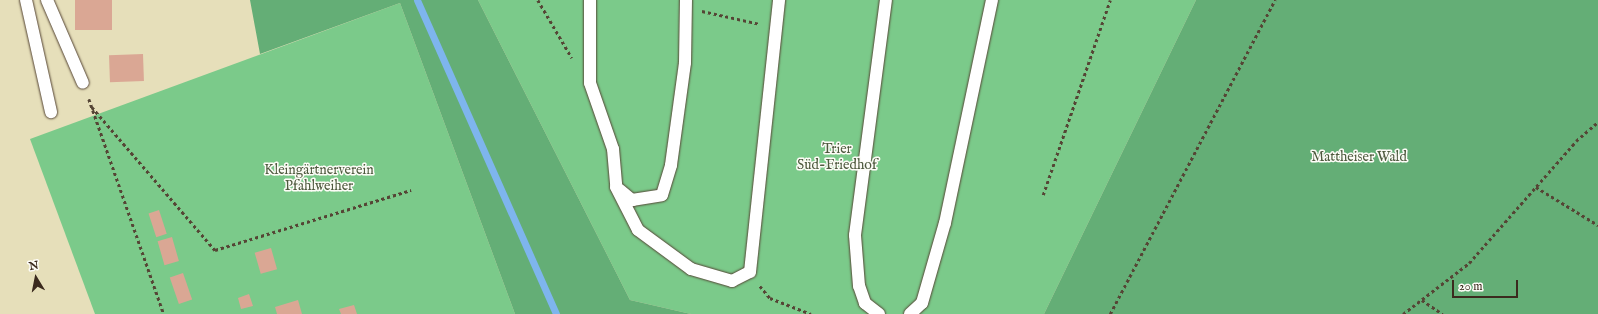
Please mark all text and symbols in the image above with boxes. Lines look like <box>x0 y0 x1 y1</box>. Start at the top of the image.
park label: Trier Süd-Friedhof <box>797 141 877 174</box>
park label: Mattheiser Wald <box>1311 149 1407 165</box>
park label: Kleingärtnerverein Pfahlweiher <box>264 162 374 194</box>
north arrow <box>16 258 56 298</box>
text: N <box>28 258 40 274</box>
scale bar <box>1454 272 1520 298</box>
text: 20 m <box>1459 279 1482 294</box>

